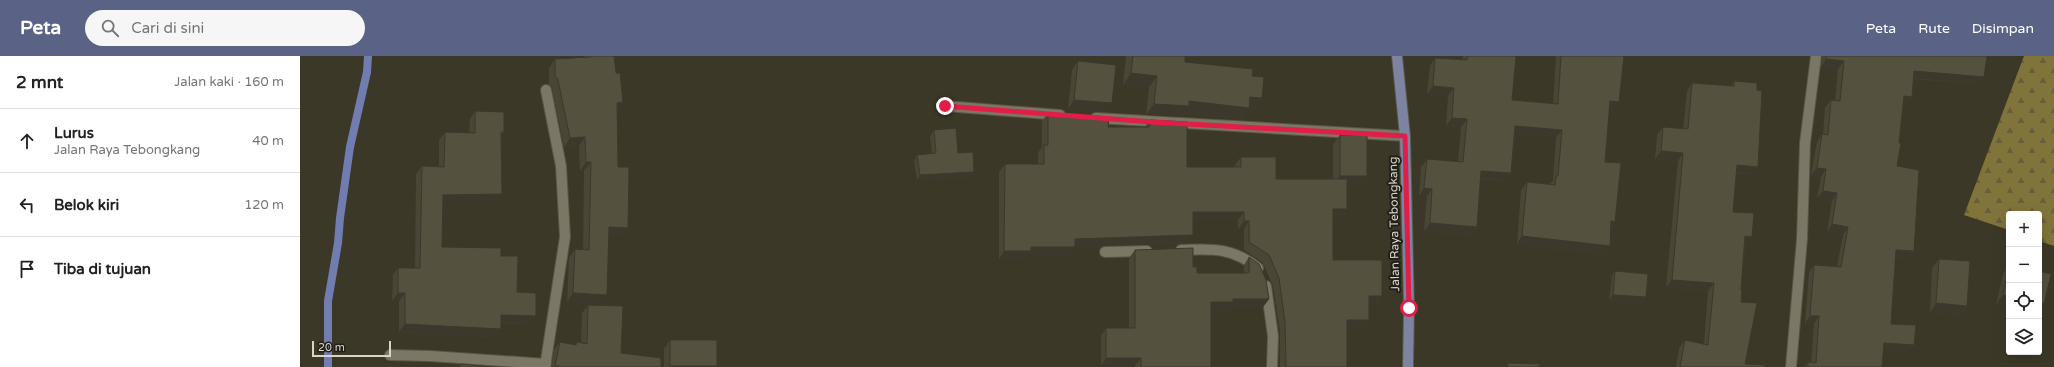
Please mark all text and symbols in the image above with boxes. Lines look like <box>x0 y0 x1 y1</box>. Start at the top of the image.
search box <box>85 10 365 46</box>
text: Peta <box>20 17 61 39</box>
icon: search <box>99 17 121 39</box>
text: Cari di sini <box>131 19 204 37</box>
text: Peta <box>1866 20 1896 37</box>
text: Rute <box>1918 20 1950 37</box>
text: Disimpan <box>1972 20 2034 37</box>
text: 2 mnt <box>16 72 63 93</box>
text: Jalan kaki · 160 m <box>174 74 284 90</box>
route end <box>936 97 954 115</box>
text: Lurus <box>54 124 94 142</box>
icon: ahead <box>16 130 38 152</box>
text: 40 m <box>252 133 284 149</box>
text: Jalan Raya Tebongkang <box>54 142 200 158</box>
street label: Jalan Raya Tebongkang <box>1386 156 1402 292</box>
icon: left <box>16 194 38 216</box>
text: Belok kiri <box>54 196 119 214</box>
text: 120 m <box>244 197 284 213</box>
map controls <box>2006 211 2042 355</box>
button: + <box>2006 211 2042 247</box>
button: − <box>2006 247 2042 283</box>
icon: arrive <box>16 258 38 280</box>
text: Tiba di tujuan <box>54 260 151 278</box>
button: locate <box>2006 283 2042 319</box>
route start <box>1400 299 1418 317</box>
button: layers <box>2006 319 2042 355</box>
scale bar <box>312 339 391 358</box>
text: 20 m <box>318 341 345 354</box>

